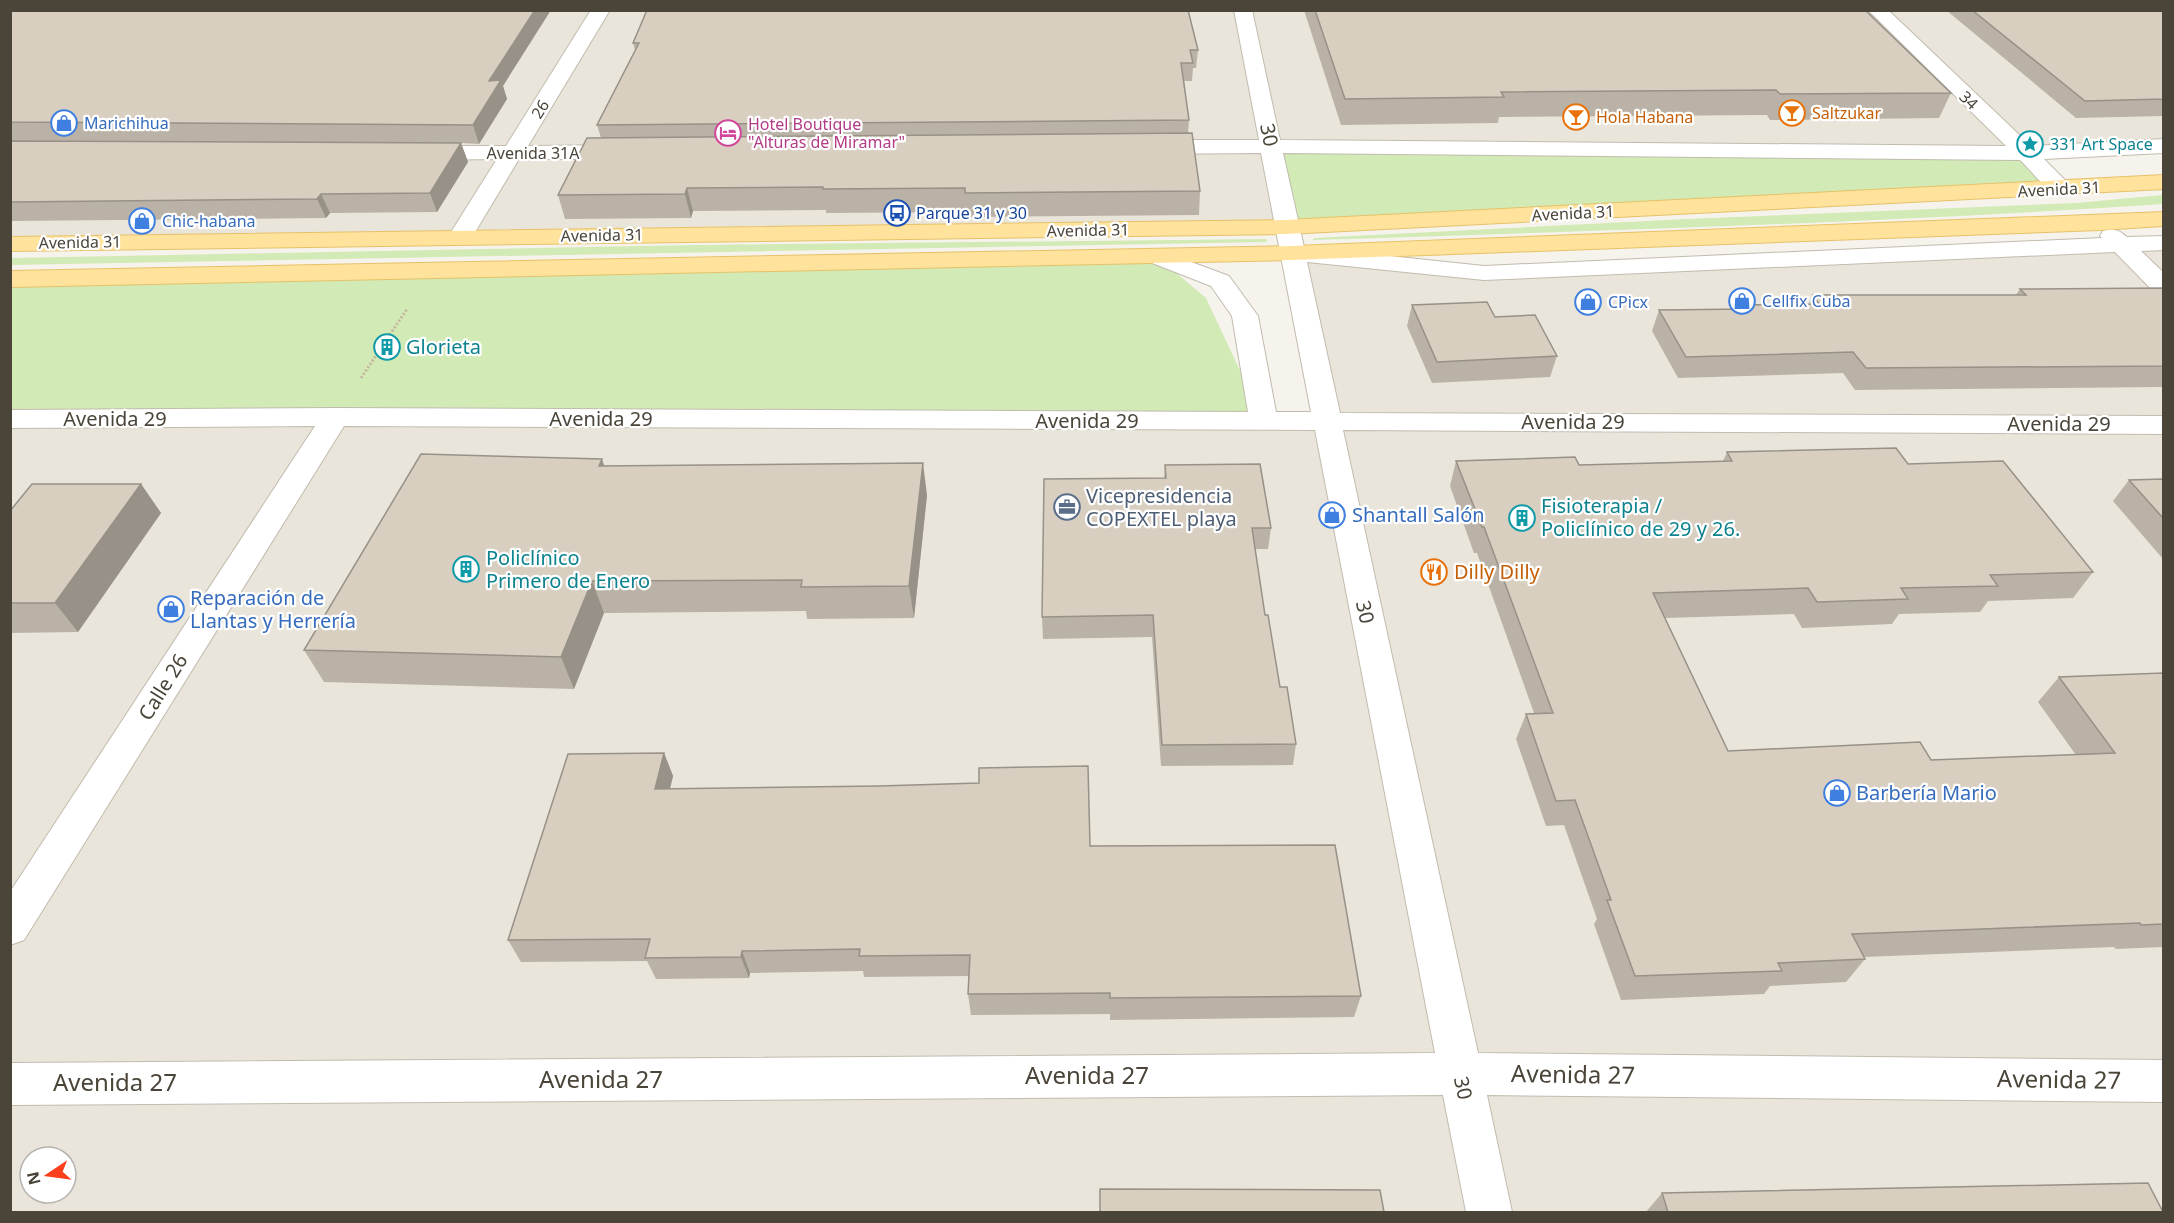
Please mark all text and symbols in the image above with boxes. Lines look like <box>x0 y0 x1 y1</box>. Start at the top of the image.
street label: 34 <box>1955 86 1983 114</box>
street label: 26 <box>526 95 554 123</box>
bar icon: Saltzukar <box>1777 98 1807 128</box>
bar icon: Hola Habana <box>1561 102 1591 132</box>
place label: Saltzukar <box>1812 102 1882 124</box>
place label: Hola Habana <box>1596 106 1693 128</box>
shop icon: Marichihua <box>49 108 79 138</box>
place label: Marichihua <box>84 112 169 134</box>
place label: Hotel Boutique "Alturas de Miramar" <box>748 113 905 153</box>
hotel icon: Hotel Boutique "Alturas de Miramar" <box>713 118 743 148</box>
street label: 30 <box>1254 121 1285 149</box>
place icon: 331 Art Space <box>2015 129 2045 159</box>
place label: 331 Art Space <box>2050 133 2153 155</box>
street label: Avenida 31A <box>487 142 580 164</box>
street label: Avenida 31 <box>2017 176 2101 202</box>
bus stop icon: Parque 31 y 30 <box>882 198 912 228</box>
street label: Avenida 31 <box>1531 200 1615 226</box>
place label: Parque 31 y 30 <box>916 202 1027 224</box>
shop icon: Chic-habana <box>127 206 157 236</box>
place label: Chic-habana <box>162 210 256 232</box>
street label: Avenida 31 <box>1046 218 1130 242</box>
street label: Avenida 31 <box>560 223 644 247</box>
street label: Avenida 31 <box>38 230 122 254</box>
shop icon: Cellfix Cuba <box>1727 286 1757 316</box>
shop icon: CPicx <box>1573 287 1603 317</box>
place label: Cellfix Cuba <box>1762 290 1850 312</box>
place label: CPicx <box>1608 291 1649 313</box>
building icon: Glorieta <box>372 332 402 362</box>
place label: Glorieta <box>406 333 481 360</box>
street label: Avenida 29 <box>63 405 167 432</box>
street label: Avenida 29 <box>549 405 653 432</box>
street label: Avenida 29 <box>1035 407 1139 434</box>
street label: Avenida 29 <box>1521 408 1625 435</box>
street label: Avenida 29 <box>2007 410 2111 437</box>
place label: Vicepresidencia COPEXTEL playa <box>1086 482 1237 532</box>
office icon: Vicepresidencia COPEXTEL playa <box>1052 492 1082 522</box>
place label: Fisioterapia / Policlínico de 29 y 26. <box>1541 492 1740 542</box>
shop icon: Shantall Salón <box>1317 500 1347 530</box>
place label: Shantall Salón <box>1352 501 1485 528</box>
building icon: Fisioterapia / Policlínico de 29 y 26. <box>1507 503 1537 533</box>
place label: Policlínico Primero de Enero <box>486 544 650 594</box>
building icon: Policlínico Primero de Enero <box>451 554 481 584</box>
restaurant icon: Dilly Dilly <box>1419 557 1449 587</box>
place label: Dilly Dilly <box>1454 558 1541 585</box>
place label: Reparación de Llantas y Herrería <box>190 584 356 634</box>
shop icon: Reparación de Llantas y Herrería <box>156 594 186 624</box>
street label: 30 <box>1350 598 1381 626</box>
street label: Calle 26 <box>132 648 194 725</box>
shop icon: Barbería Mario <box>1822 778 1852 808</box>
place label: Barbería Mario <box>1856 779 1997 806</box>
street label: Avenida 27 <box>1511 1056 1635 1091</box>
street label: Avenida 27 <box>1025 1058 1149 1091</box>
street label: Avenida 27 <box>1997 1061 2121 1096</box>
street label: Avenida 27 <box>539 1062 663 1095</box>
street label: Avenida 27 <box>53 1065 177 1098</box>
street label: 30 <box>1448 1074 1479 1102</box>
north arrow <box>18 1145 78 1205</box>
text: N <box>21 1170 46 1187</box>

